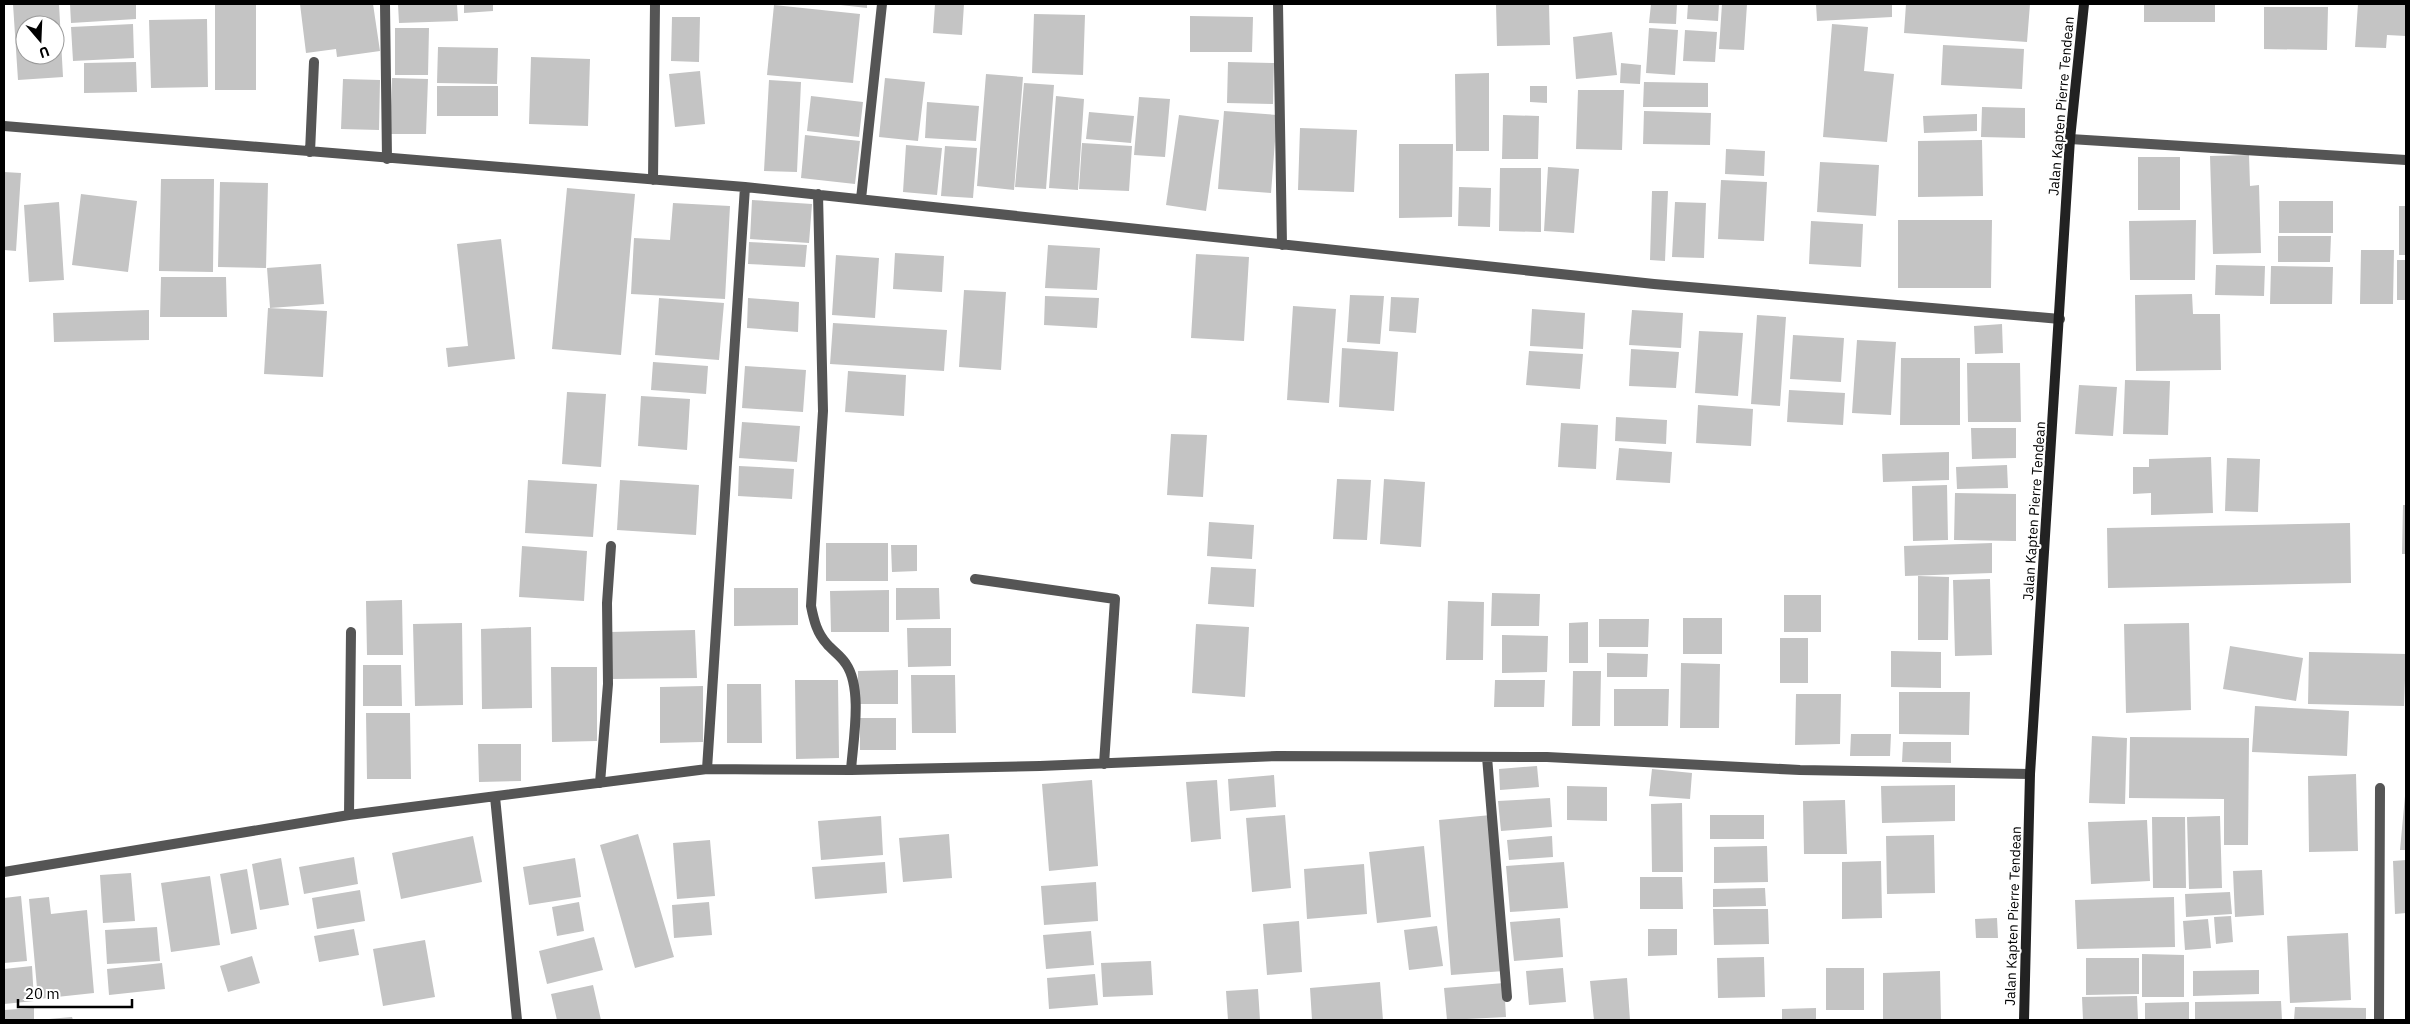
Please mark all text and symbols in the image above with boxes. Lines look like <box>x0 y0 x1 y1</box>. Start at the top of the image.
north arrow <box>15 15 65 65</box>
street label: Jalan Kapten Pierre Tendean <box>2044 16 2078 196</box>
text: U <box>37 42 52 62</box>
street label: Jalan Kapten Pierre Tendean <box>2019 421 2049 601</box>
street label: Jalan Kapten Pierre Tendean <box>2001 826 2025 1006</box>
scale bar <box>18 976 131 1008</box>
text: 20 m <box>25 984 60 1003</box>

